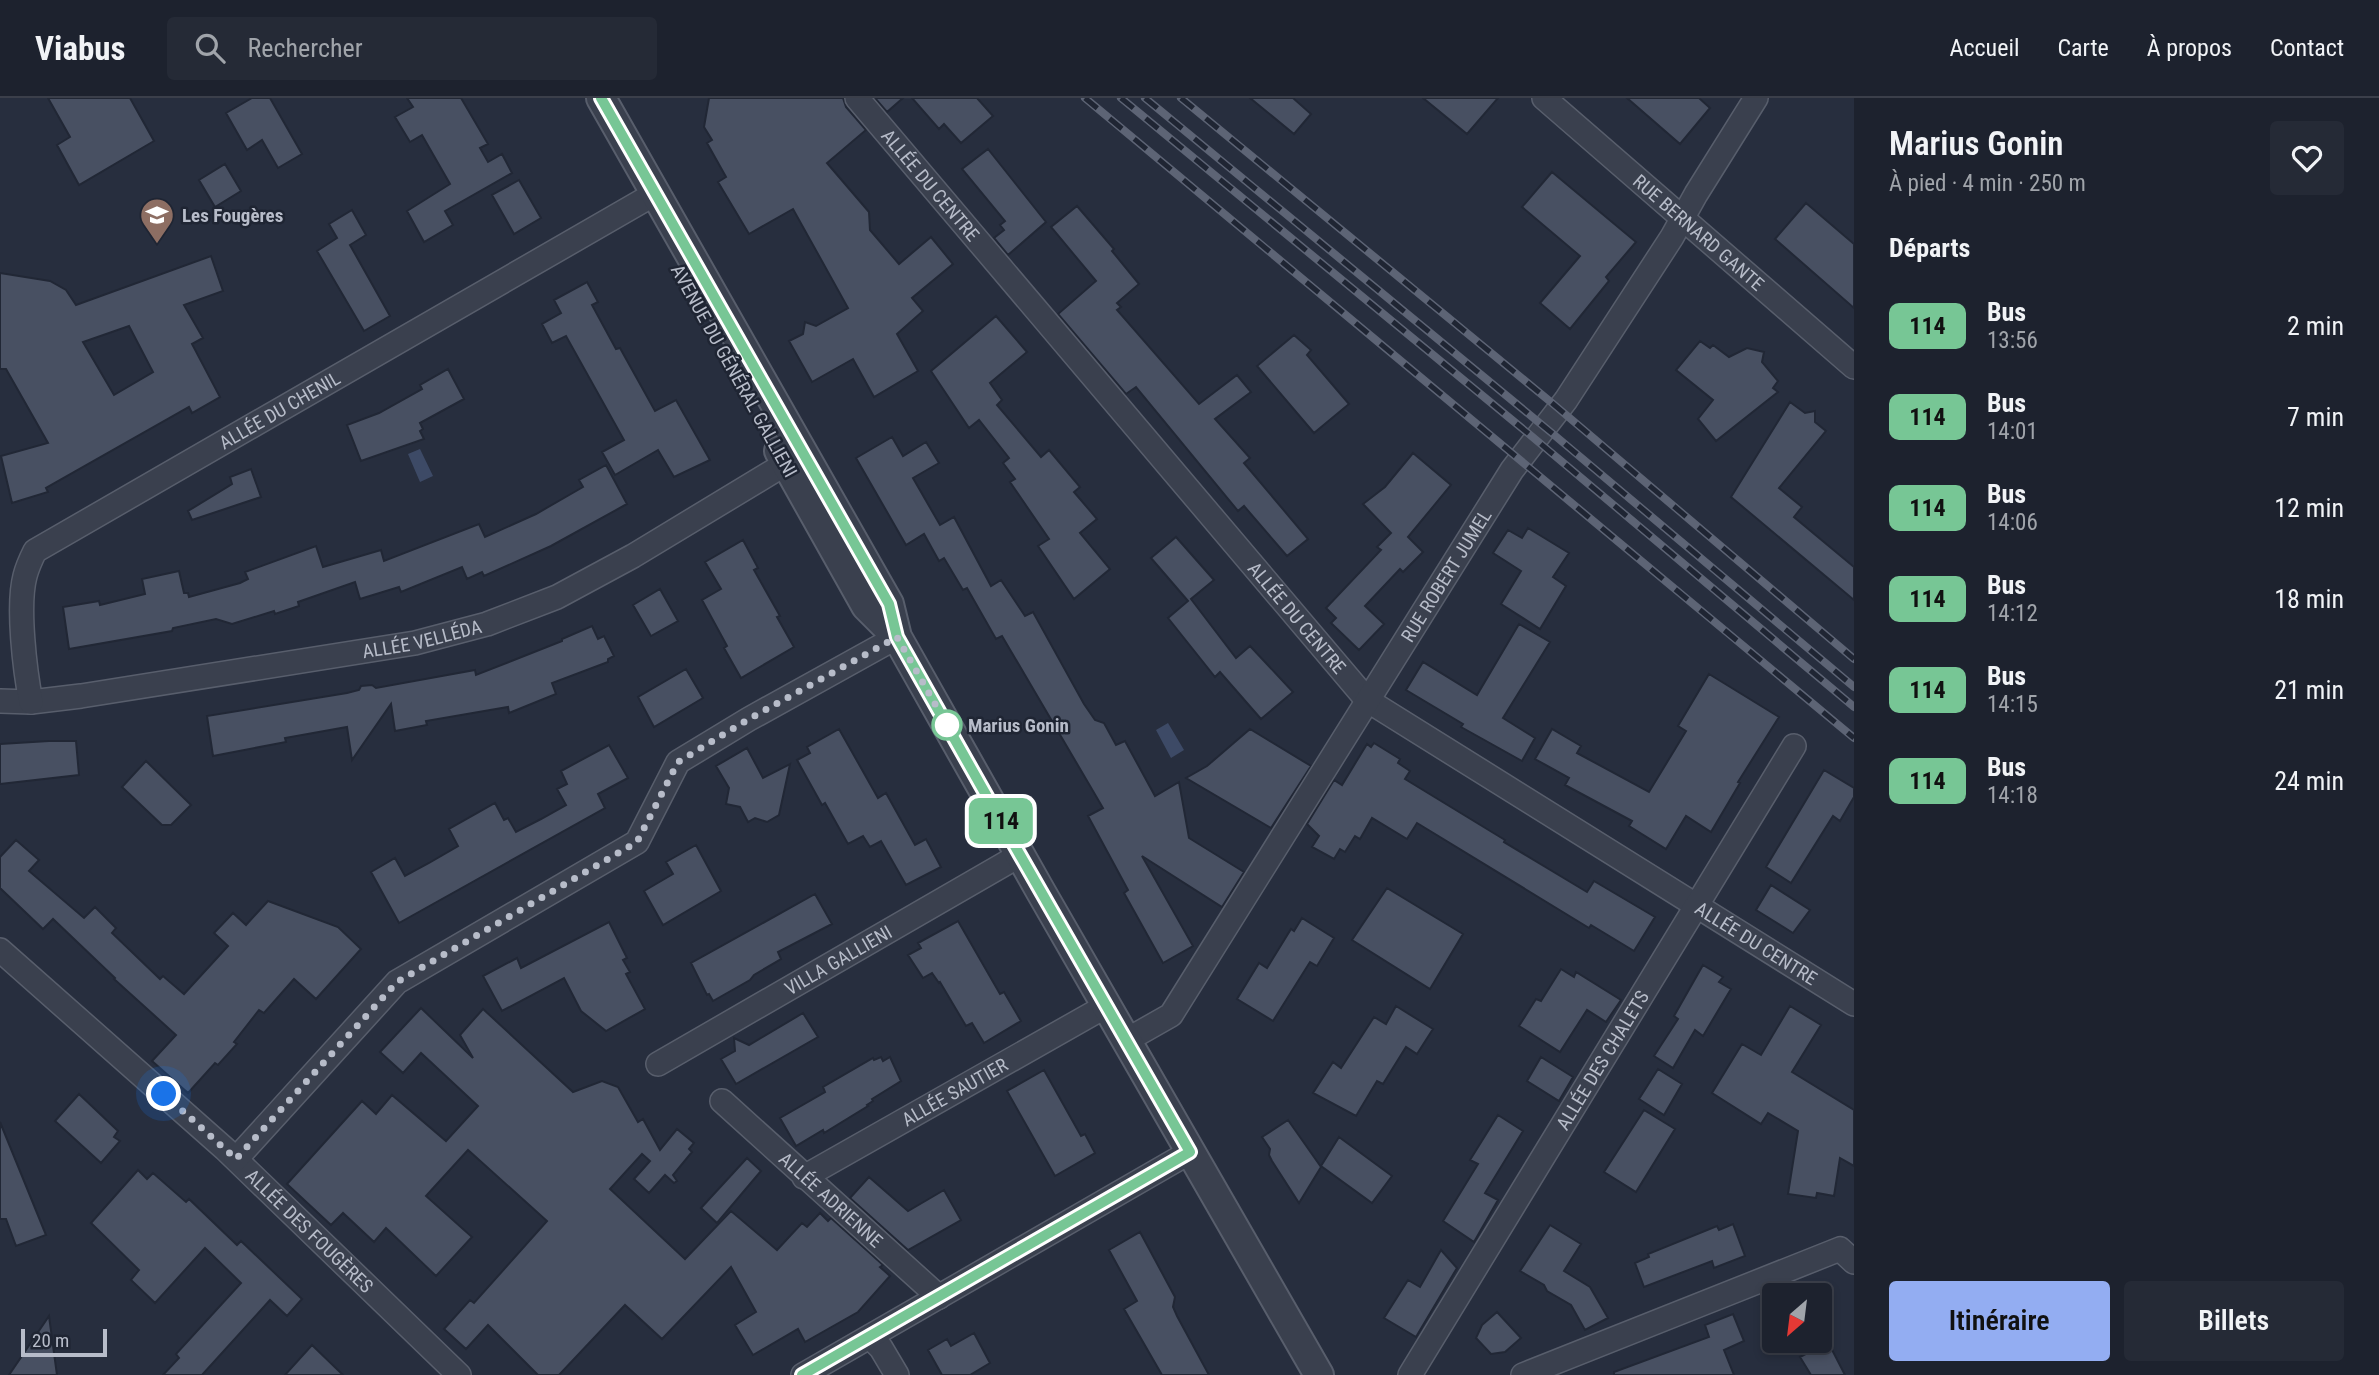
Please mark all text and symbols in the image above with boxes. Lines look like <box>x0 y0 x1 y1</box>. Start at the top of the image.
search box <box>167 17 657 80</box>
text: Viabus <box>35 29 125 68</box>
icon: search <box>191 29 229 67</box>
text: Rechercher <box>247 33 363 63</box>
text: Accueil <box>1950 34 2019 62</box>
text: Carte <box>2057 34 2109 62</box>
text: À propos <box>2147 34 2232 62</box>
text: Contact <box>2270 34 2344 62</box>
button: heart <box>2270 121 2344 195</box>
street label: ALLÉE DU CENTRE <box>877 124 985 246</box>
text: Marius Gonin <box>1889 124 2064 163</box>
street label: RUE BERNARD GANTE <box>1629 169 1769 295</box>
text: À pied · 4 min · 250 m <box>1889 170 2086 197</box>
school or university icon: Les Fougères <box>138 196 176 245</box>
place label: Les Fougères <box>182 204 283 227</box>
text: Départs <box>1889 233 1970 263</box>
street label: AVENUE DU GÉNÉRAL GALLIENI <box>666 261 802 481</box>
text: Bus <box>1987 297 2026 327</box>
text: 2 min <box>2287 311 2344 341</box>
text: 114 <box>1909 312 1946 340</box>
text: 13:56 <box>1987 327 2038 354</box>
street label: ALLÉE DU CHENIL <box>215 366 344 454</box>
text: Bus <box>1987 388 2026 418</box>
text: 7 min <box>2287 402 2344 432</box>
text: 114 <box>1909 403 1946 431</box>
text: 14:01 <box>1987 418 2038 445</box>
text: Bus <box>1987 479 2026 509</box>
text: 12 min <box>2274 493 2344 523</box>
text: 114 <box>1909 494 1946 522</box>
street label: RUE ROBERT JUMEL <box>1396 505 1496 646</box>
text: 14:06 <box>1987 509 2038 536</box>
street label: ALLÉE DU CENTRE <box>1243 557 1351 678</box>
text: Bus <box>1987 570 2026 600</box>
text: 18 min <box>2274 584 2344 614</box>
text: 114 <box>1909 585 1946 613</box>
text: 14:12 <box>1987 600 2038 627</box>
street label: ALLÉE VELLÉDA <box>360 614 484 663</box>
text: Bus <box>1987 661 2026 691</box>
text: 21 min <box>2274 675 2344 705</box>
text: 114 <box>1909 676 1946 704</box>
text: 14:15 <box>1987 691 2038 718</box>
marker: Marius Gonin <box>932 710 962 740</box>
place label: Marius Gonin <box>968 714 1069 737</box>
text: Bus <box>1987 752 2026 782</box>
text: 24 min <box>2274 766 2344 796</box>
text: 114 <box>1909 767 1946 795</box>
text: 14:18 <box>1987 782 2038 809</box>
line badge: 114 <box>961 798 1041 844</box>
text: 114 <box>983 807 1019 835</box>
street label: ALLÉE DU CENTRE <box>1691 896 1822 990</box>
street label: VILLA GALLIENI <box>780 920 896 1000</box>
street label: ALLÉE DES CHALETS <box>1551 986 1654 1134</box>
street label: ALLÉE SAUTIER <box>898 1053 1011 1131</box>
your location <box>146 1076 181 1111</box>
street label: ALLÉE ADRIENNE <box>775 1147 888 1252</box>
street label: ALLÉE DES FOUGÈRES <box>241 1164 378 1298</box>
button: Itinéraire <box>1889 1281 2110 1361</box>
button: Billets <box>2124 1281 2344 1361</box>
north arrow <box>1762 1283 1832 1353</box>
map controls <box>1762 1283 1832 1353</box>
scale bar <box>21 1326 107 1358</box>
text: 20 m <box>32 1329 69 1352</box>

